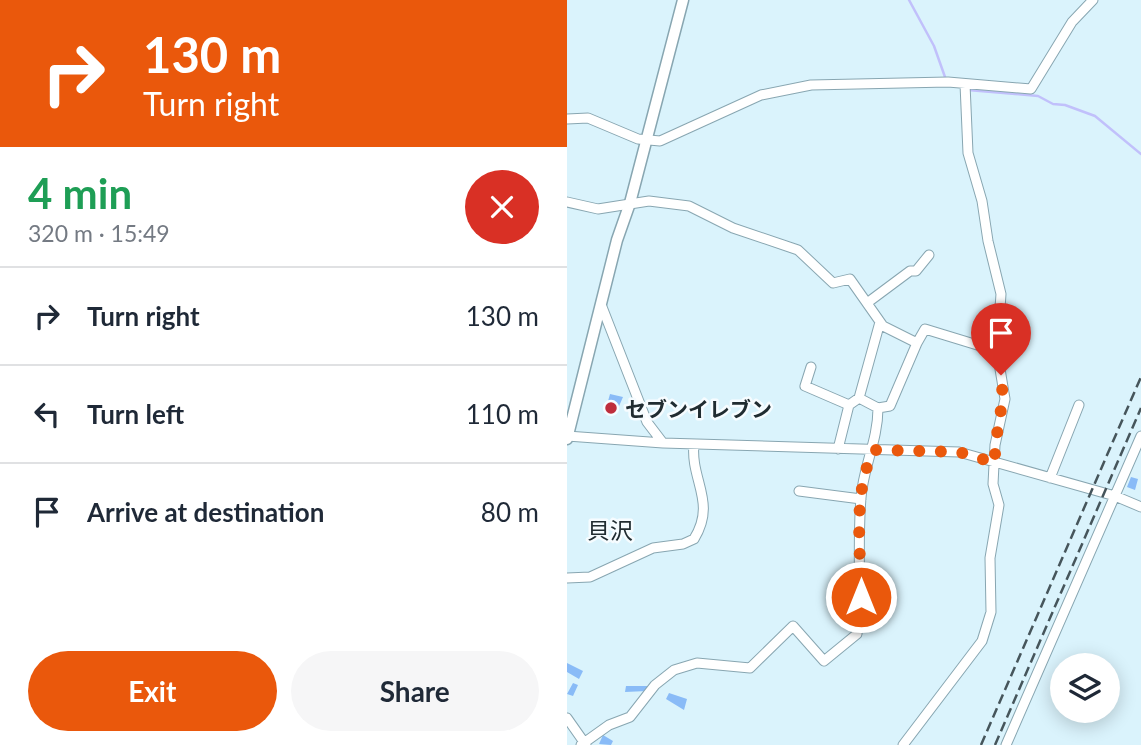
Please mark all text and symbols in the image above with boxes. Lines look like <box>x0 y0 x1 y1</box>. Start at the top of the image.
text: 130 m <box>143 25 281 83</box>
icon: right <box>28 28 119 119</box>
text: Turn right <box>143 84 279 123</box>
text: 4 min <box>28 168 132 218</box>
button: close <box>465 170 539 244</box>
text: 320 m · 15:49 <box>28 219 170 247</box>
icon: right <box>28 297 66 335</box>
text: Turn right <box>87 300 200 332</box>
text: 130 m <box>466 300 539 332</box>
pin <box>971 303 1031 375</box>
icon: arrive <box>982 314 1020 352</box>
icon: left <box>28 395 66 433</box>
place label: セブンイレブン <box>625 396 772 421</box>
text: Turn left <box>87 398 184 430</box>
text: 110 m <box>466 398 539 430</box>
marker: セブンイレブン <box>603 400 619 416</box>
icon: arrive <box>28 493 66 531</box>
text: Arrive at destination <box>87 496 324 528</box>
text: 80 m <box>481 496 539 528</box>
district label: 貝沢 <box>587 516 633 544</box>
position arrow <box>824 560 898 634</box>
button: Exit <box>28 651 277 731</box>
button: Share <box>291 651 539 731</box>
map controls <box>1050 653 1120 723</box>
button: layers <box>1050 653 1120 723</box>

